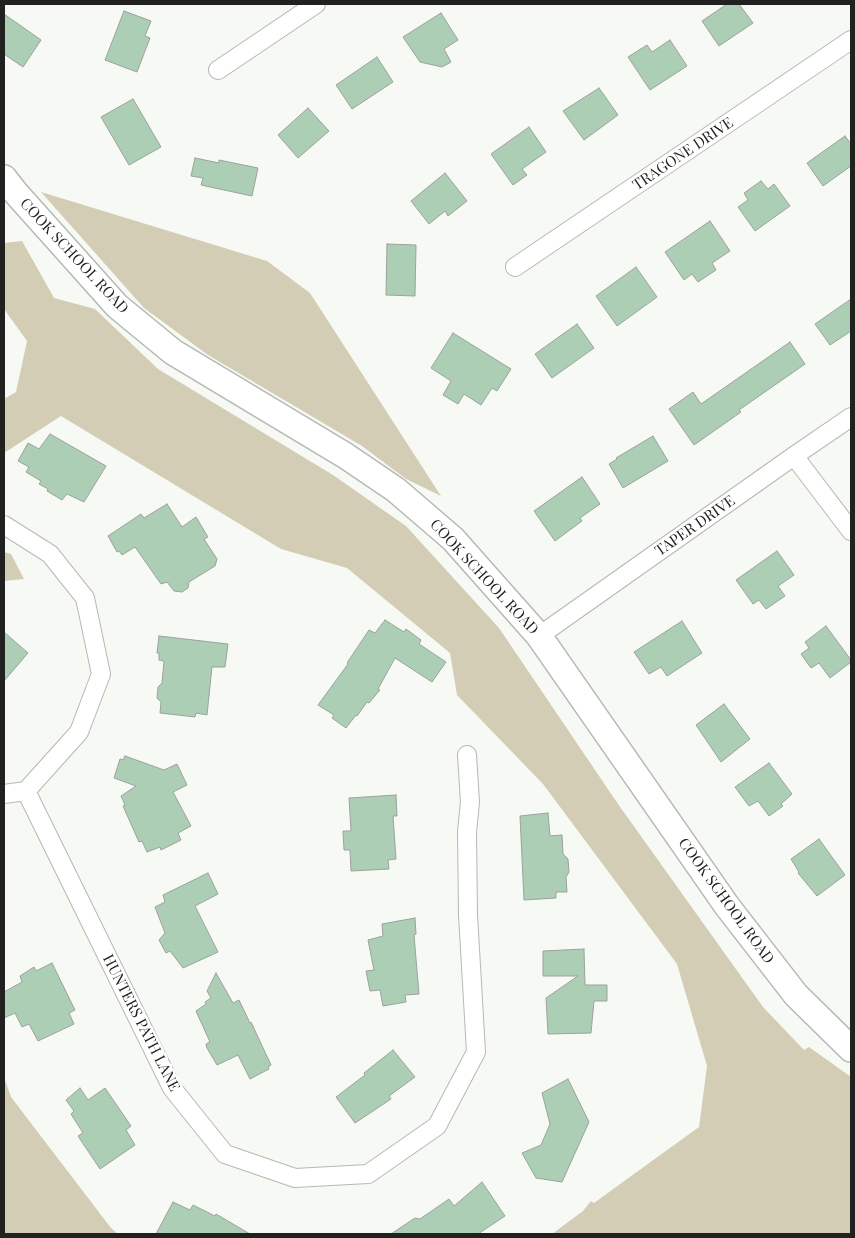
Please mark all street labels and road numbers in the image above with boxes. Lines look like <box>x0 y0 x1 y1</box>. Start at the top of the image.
street label: TRAGONE DRIVE <box>629 114 737 194</box>
street label: COOK SCHOOL ROAD <box>16 195 132 317</box>
street label: TAPER DRIVE <box>652 492 738 560</box>
street label: COOK SCHOOL ROAD <box>426 516 542 638</box>
street label: COOK SCHOOL ROAD <box>674 835 778 967</box>
street label: HUNTERS PATH LANE <box>99 952 183 1094</box>

